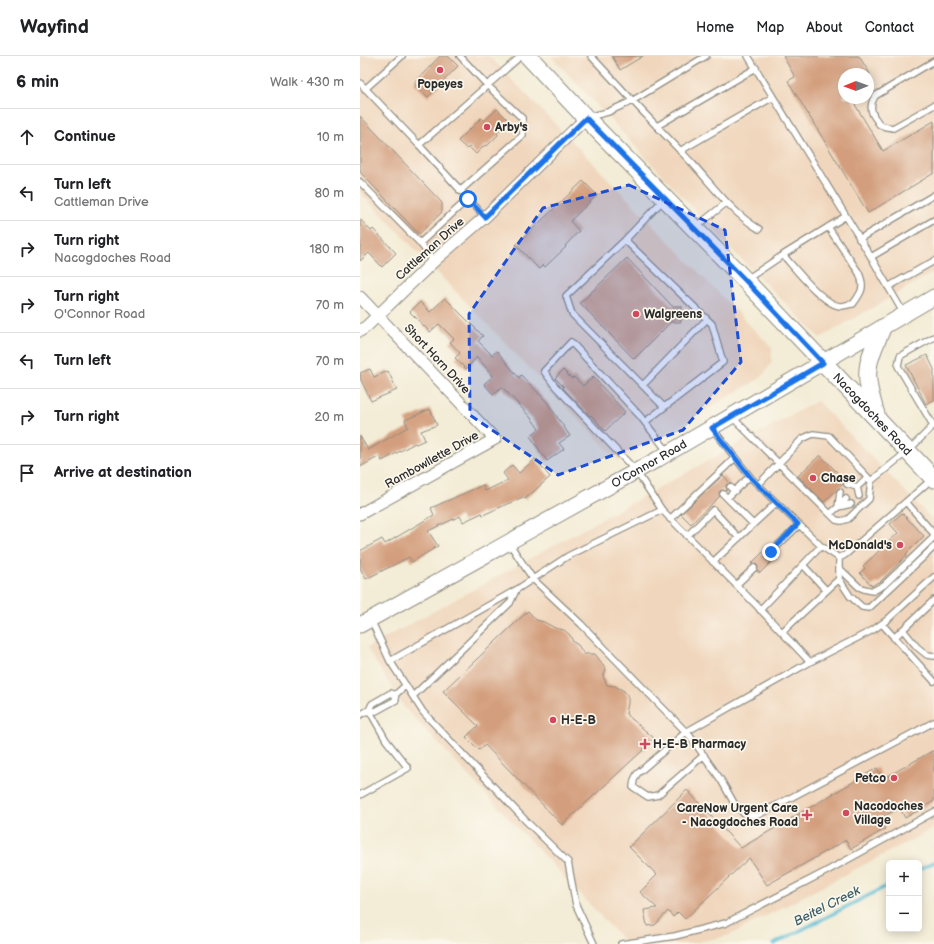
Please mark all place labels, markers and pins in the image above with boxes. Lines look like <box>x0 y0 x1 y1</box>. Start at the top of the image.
marker: Popeyes <box>435 65 445 75</box>
place label: Popeyes <box>417 77 463 92</box>
place label: Arby's <box>494 120 528 135</box>
marker: Arby's <box>482 122 492 132</box>
place label: Walgreens <box>644 307 702 322</box>
marker: Walgreens <box>631 309 641 319</box>
place label: Chase <box>821 471 856 486</box>
marker: Chase <box>808 473 818 483</box>
place label: McDonald's <box>828 538 892 553</box>
marker: McDonald's <box>895 540 905 550</box>
place label: H-E-B <box>561 713 596 728</box>
marker: H-E-B <box>548 715 558 725</box>
place label: H-E-B Pharmacy <box>653 737 747 752</box>
marker: H-E-B Pharmacy <box>640 739 650 749</box>
place label: Petco <box>855 771 886 786</box>
marker: Petco <box>889 773 899 783</box>
place label: Nacodoches Village <box>854 799 923 828</box>
place label: CareNow Urgent Care - Nacogdoches Road <box>677 801 798 830</box>
marker: Nacodoches Village <box>841 808 851 818</box>
marker: CareNow Urgent Care - Nacogdoches Road <box>801 809 813 821</box>

